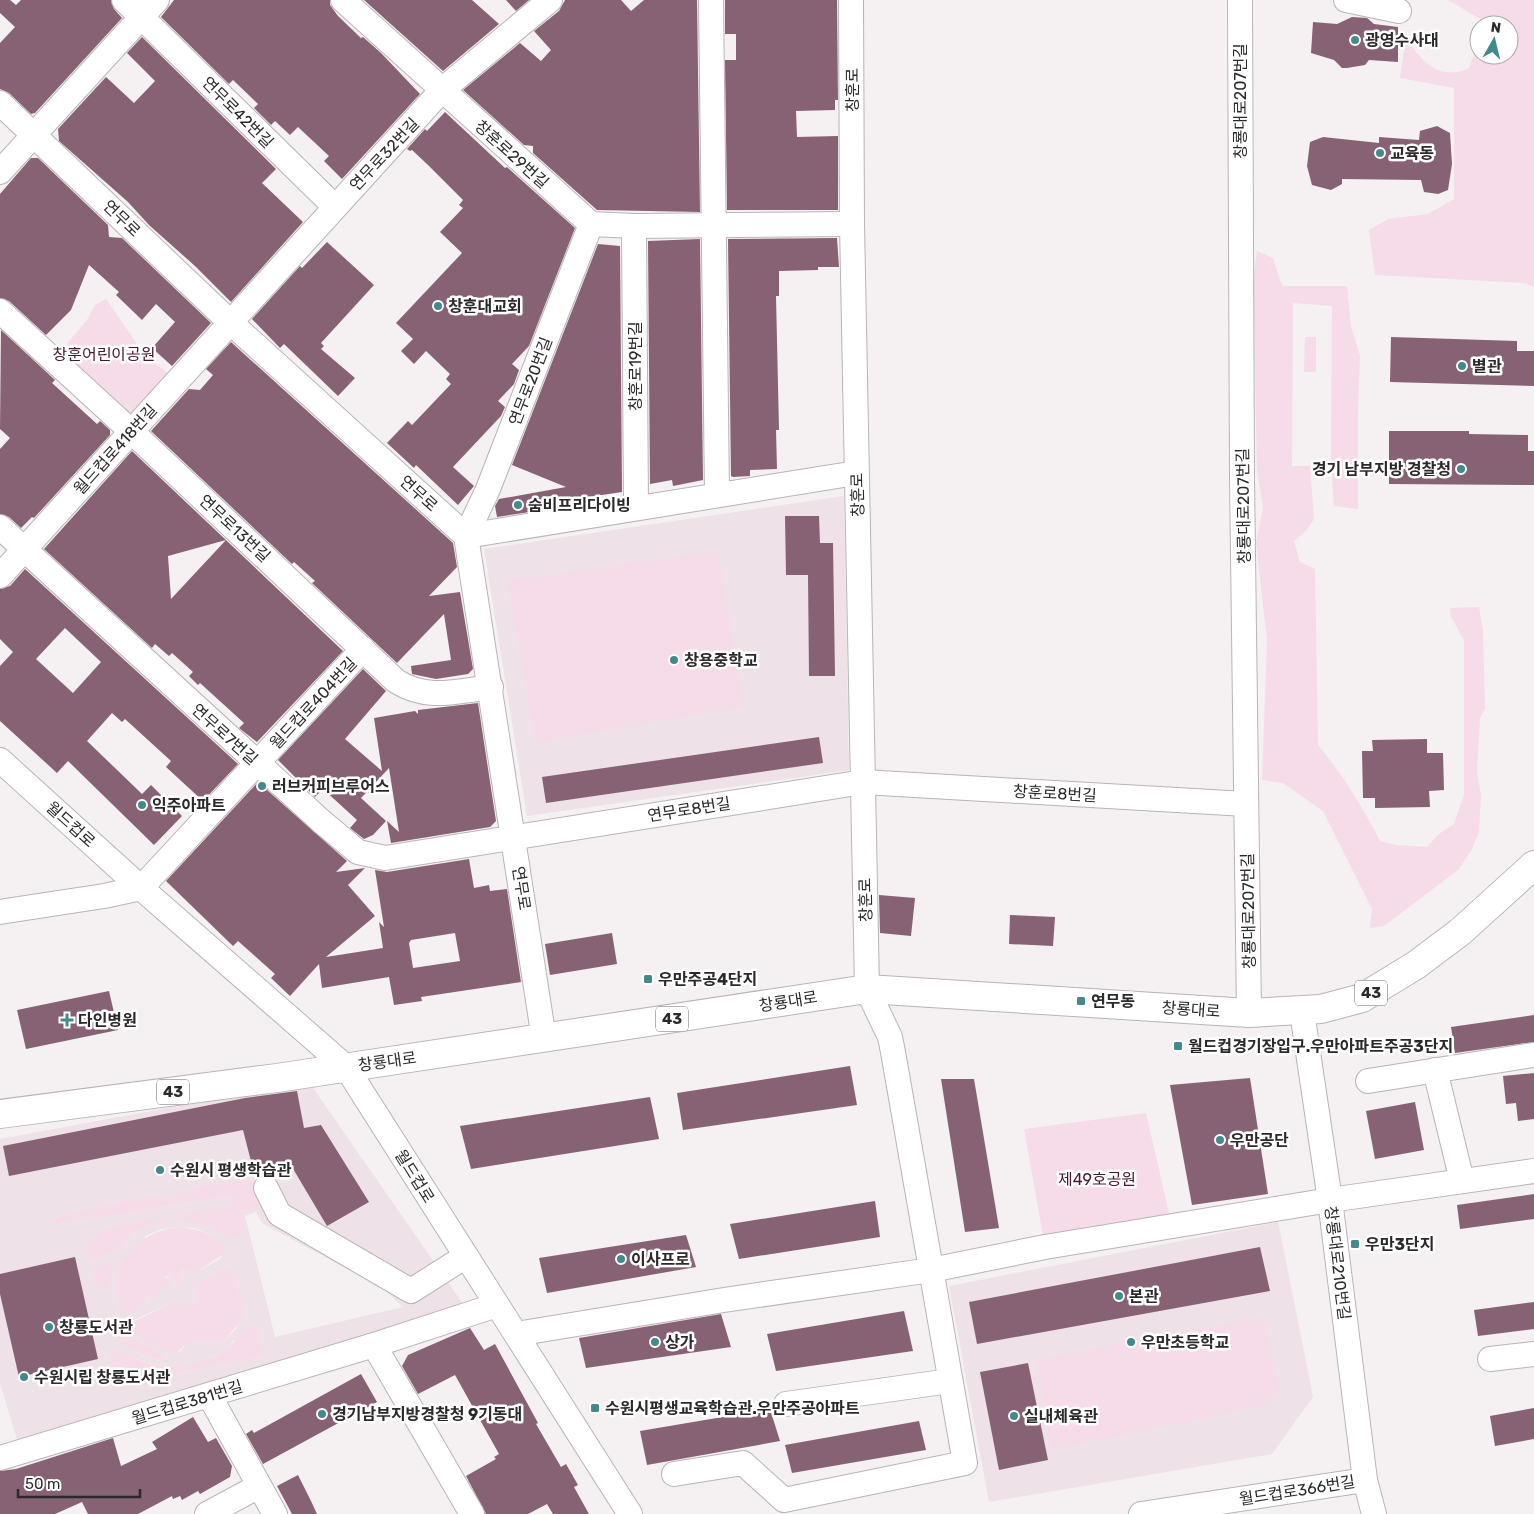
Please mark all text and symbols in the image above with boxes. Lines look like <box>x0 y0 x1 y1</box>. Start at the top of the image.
north arrow <box>1469 15 1519 65</box>
text: N <box>1490 19 1502 37</box>
place label: 광영수사대 <box>1365 31 1439 50</box>
marker: 광영수사대 <box>1349 34 1361 46</box>
street label: 창룡대로207번길 <box>1231 43 1250 159</box>
street label: 창훈로 <box>843 68 862 112</box>
street label: 연무로42번길 <box>198 73 277 152</box>
street label: 연무로32번길 <box>346 114 423 195</box>
street label: 창훈로29번길 <box>471 116 552 192</box>
place label: 교육동 <box>1390 144 1434 163</box>
marker: 교육동 <box>1374 147 1386 159</box>
street label: 연무로 <box>99 196 144 241</box>
place label: 창훈대교회 <box>448 297 522 316</box>
marker: 창훈대교회 <box>432 300 444 312</box>
street label: 창훈로19번길 <box>626 321 645 411</box>
street label: 연무로20번길 <box>505 334 556 428</box>
park label: 창훈어린이공원 <box>52 345 156 364</box>
place label: 별관 <box>1472 357 1502 376</box>
marker: 별관 <box>1456 360 1468 372</box>
street label: 월드컵로418번길 <box>70 400 161 498</box>
street label: 창룡대로207번길 <box>1233 448 1254 564</box>
place label: 경기 남부지방 경찰청 <box>1312 460 1451 479</box>
marker: 경기 남부지방 경찰청 <box>1455 463 1467 475</box>
street label: 연무로 <box>396 472 442 515</box>
street label: 창훈로 <box>848 472 867 517</box>
street label: 연무로13번길 <box>195 491 274 566</box>
place label: 숨비프리다이빙 <box>528 496 631 515</box>
marker: 숨비프리다이빙 <box>512 499 524 511</box>
place label: 창용중학교 <box>684 651 758 670</box>
street label: 월드컵로404번길 <box>266 654 361 753</box>
marker: 창용중학교 <box>668 654 680 666</box>
street label: 연무로7번길 <box>188 700 261 769</box>
place label: 러브커피브루어스 <box>272 777 390 796</box>
marker: 러브커피브루어스 <box>256 780 268 792</box>
street label: 창훈로8번길 <box>1013 782 1097 805</box>
street label: 연무로8번길 <box>646 794 732 825</box>
place label: 익주아파트 <box>152 796 226 815</box>
street label: 월드컵로 <box>42 798 99 851</box>
marker: 익주아파트 <box>136 799 148 811</box>
street label: 창룡대로207번길 <box>1238 853 1259 969</box>
street label: 연무로 <box>509 865 534 912</box>
street label: 창훈로 <box>856 877 875 922</box>
place label: 우만주공4단지 <box>658 970 757 989</box>
marker: 우만주공4단지 <box>642 973 654 985</box>
road number: 43 <box>1355 980 1387 1006</box>
street label: 창룡대로 <box>758 987 819 1015</box>
place label: 연무동 <box>1091 992 1135 1011</box>
marker: 연무동 <box>1075 995 1087 1007</box>
street label: 창룡대로 <box>1161 998 1221 1021</box>
road number: 43 <box>656 1006 688 1032</box>
place label: 다인병원 <box>78 1011 137 1030</box>
marker: 다인병원 <box>60 1013 74 1027</box>
place label: 월드컵경기장입구.우만아파트주공3단지 <box>1188 1037 1453 1056</box>
marker: 월드컵경기장입구.우만아파트주공3단지 <box>1172 1040 1184 1052</box>
street label: 창룡대로 <box>357 1048 418 1075</box>
road number: 43 <box>157 1080 189 1104</box>
place label: 우만공단 <box>1230 1131 1289 1150</box>
marker: 우만공단 <box>1214 1134 1226 1146</box>
street label: 월드컵로 <box>391 1146 438 1206</box>
place label: 수원시 평생학습관 <box>170 1161 291 1180</box>
marker: 수원시 평생학습관 <box>154 1164 166 1176</box>
park label: 제49호공원 <box>1058 1170 1136 1189</box>
street label: 창룡대로210번길 <box>1321 1205 1354 1321</box>
place label: 우만3단지 <box>1365 1235 1434 1254</box>
marker: 우만3단지 <box>1349 1238 1361 1250</box>
place label: 이사프로 <box>631 1250 690 1269</box>
marker: 이사프로 <box>615 1253 627 1265</box>
place label: 본관 <box>1129 1287 1159 1306</box>
marker: 본관 <box>1113 1290 1125 1302</box>
place label: 창룡도서관 <box>59 1318 133 1337</box>
marker: 창룡도서관 <box>43 1321 55 1333</box>
place label: 상가 <box>665 1333 695 1352</box>
place label: 우만초등학교 <box>1141 1333 1230 1352</box>
marker: 상가 <box>649 1336 661 1348</box>
marker: 우만초등학교 <box>1125 1336 1137 1348</box>
place label: 수원시립 창룡도서관 <box>34 1368 170 1387</box>
marker: 수원시립 창룡도서관 <box>18 1371 30 1383</box>
street label: 월드컵로381번길 <box>129 1377 245 1428</box>
place label: 수원시평생교육학습관.우만주공아파트 <box>605 1399 860 1418</box>
marker: 수원시평생교육학습관.우만주공아파트 <box>589 1402 601 1414</box>
place label: 경기남부지방경찰청 9기동대 <box>332 1405 522 1424</box>
place label: 실내체육관 <box>1024 1407 1098 1426</box>
marker: 경기남부지방경찰청 9기동대 <box>316 1408 328 1420</box>
marker: 실내체육관 <box>1008 1410 1020 1422</box>
scale bar <box>18 1466 140 1498</box>
street label: 월드컵로366번길 <box>1238 1472 1356 1509</box>
text: 50 m <box>25 1475 60 1493</box>

